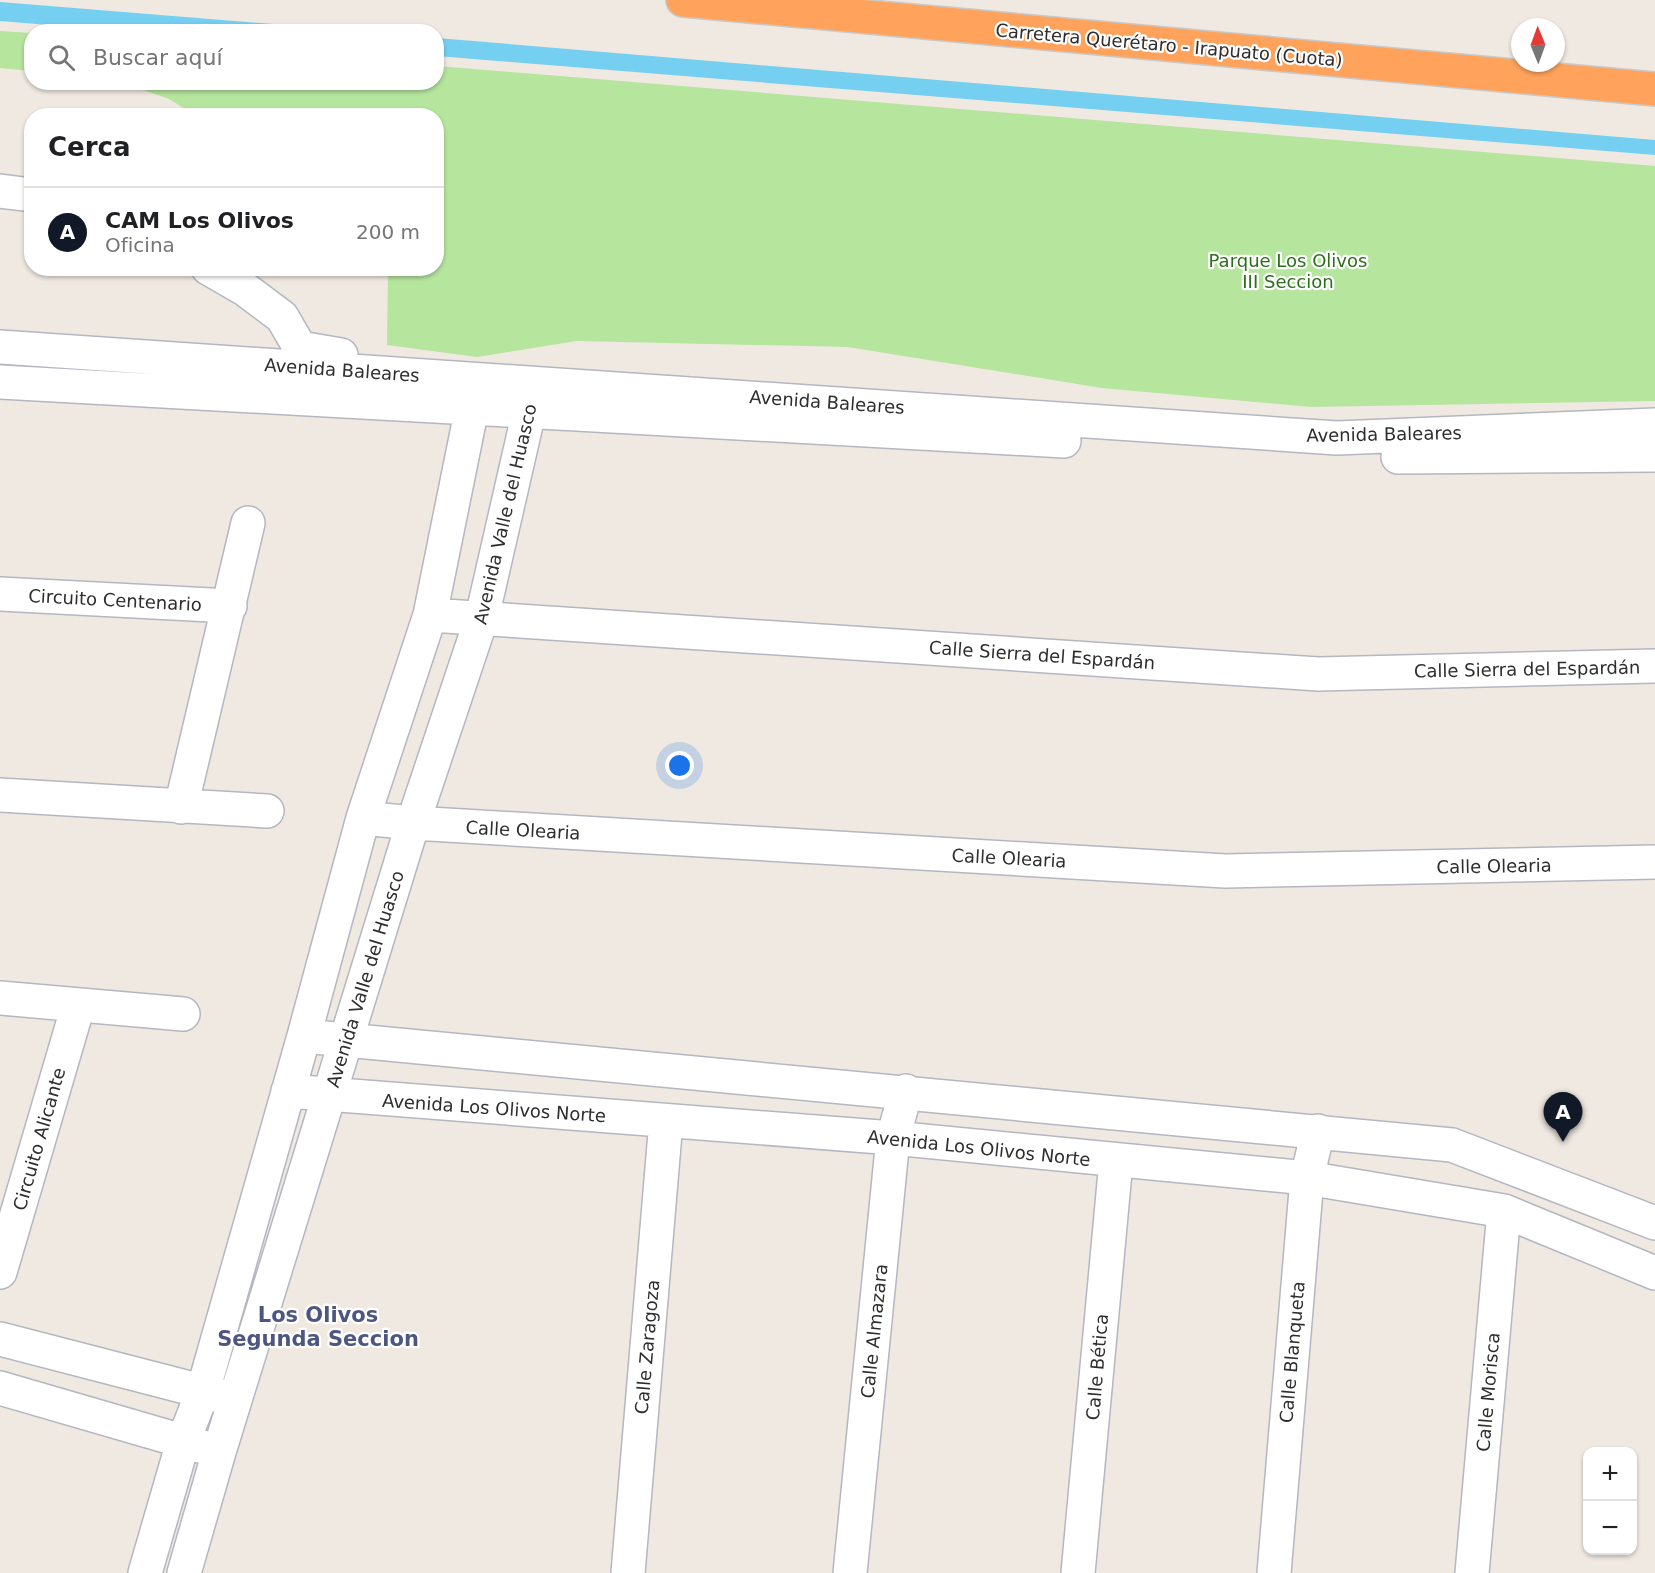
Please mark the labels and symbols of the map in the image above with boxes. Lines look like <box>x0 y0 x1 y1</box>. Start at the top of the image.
north arrow <box>1511 18 1565 72</box>
street label: Carretera Querétaro - Irapuato (Cuota) <box>995 19 1343 71</box>
park label: Parque Los Olivos III Seccion <box>1209 250 1367 292</box>
street label: Avenida Baleares <box>264 354 420 386</box>
street label: Avenida Baleares <box>749 386 905 418</box>
street label: Avenida Valle del Huasco <box>469 402 541 626</box>
street label: Avenida Baleares <box>1306 422 1462 446</box>
street label: Circuito Centenario <box>28 585 202 615</box>
street label: Calle Sierra del Espardán <box>928 637 1156 673</box>
street label: Calle Sierra del Espardán <box>1414 657 1640 681</box>
your location <box>665 751 694 780</box>
street label: Calle Olearia <box>465 817 581 843</box>
street label: Calle Olearia <box>951 845 1067 871</box>
street label: Calle Olearia <box>1436 854 1552 878</box>
street label: Avenida Valle del Huasco <box>322 868 408 1090</box>
street label: Circuito Alicante <box>9 1065 69 1213</box>
street label: Avenida Los Olivos Norte <box>381 1090 607 1126</box>
pin: A <box>1544 1092 1582 1142</box>
street label: Avenida Los Olivos Norte <box>866 1126 1092 1170</box>
street label: Calle Almazara <box>856 1263 892 1399</box>
street label: Calle Zaragoza <box>631 1279 663 1415</box>
street label: Calle Blanqueta <box>1275 1280 1309 1424</box>
district label: Los Olivos Segunda Seccion <box>217 1303 419 1351</box>
street label: Calle Bética <box>1082 1313 1112 1421</box>
street label: Calle Morisca <box>1472 1331 1504 1453</box>

